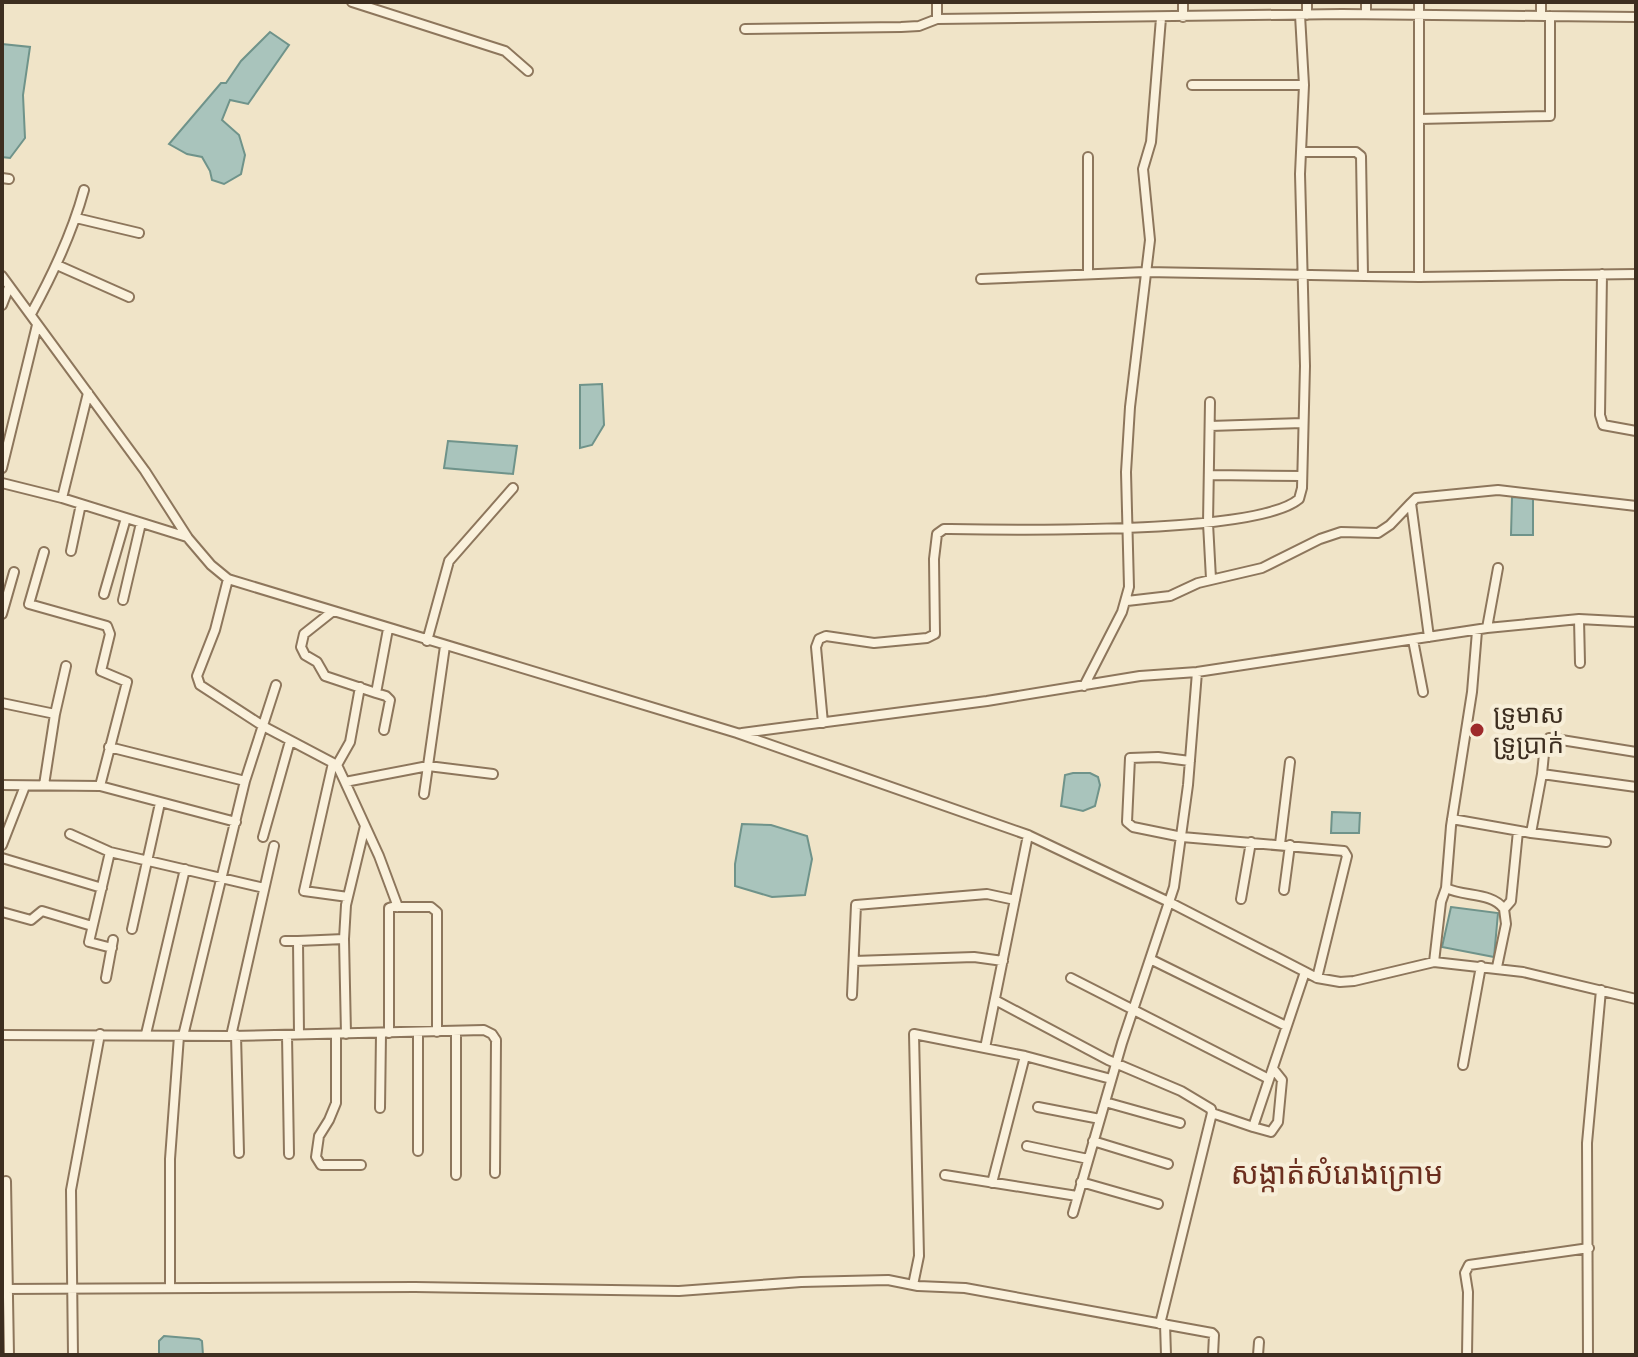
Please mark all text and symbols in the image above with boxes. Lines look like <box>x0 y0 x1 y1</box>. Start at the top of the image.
place label: ទ្រូមាស ទ្រូប្រាក់ <box>1493 695 1564 765</box>
marker: ទ្រូមាស ទ្រូប្រាក់ <box>1468 721 1486 739</box>
district label: សង្កាត់សំរោងក្រោម <box>1231 1152 1443 1198</box>

